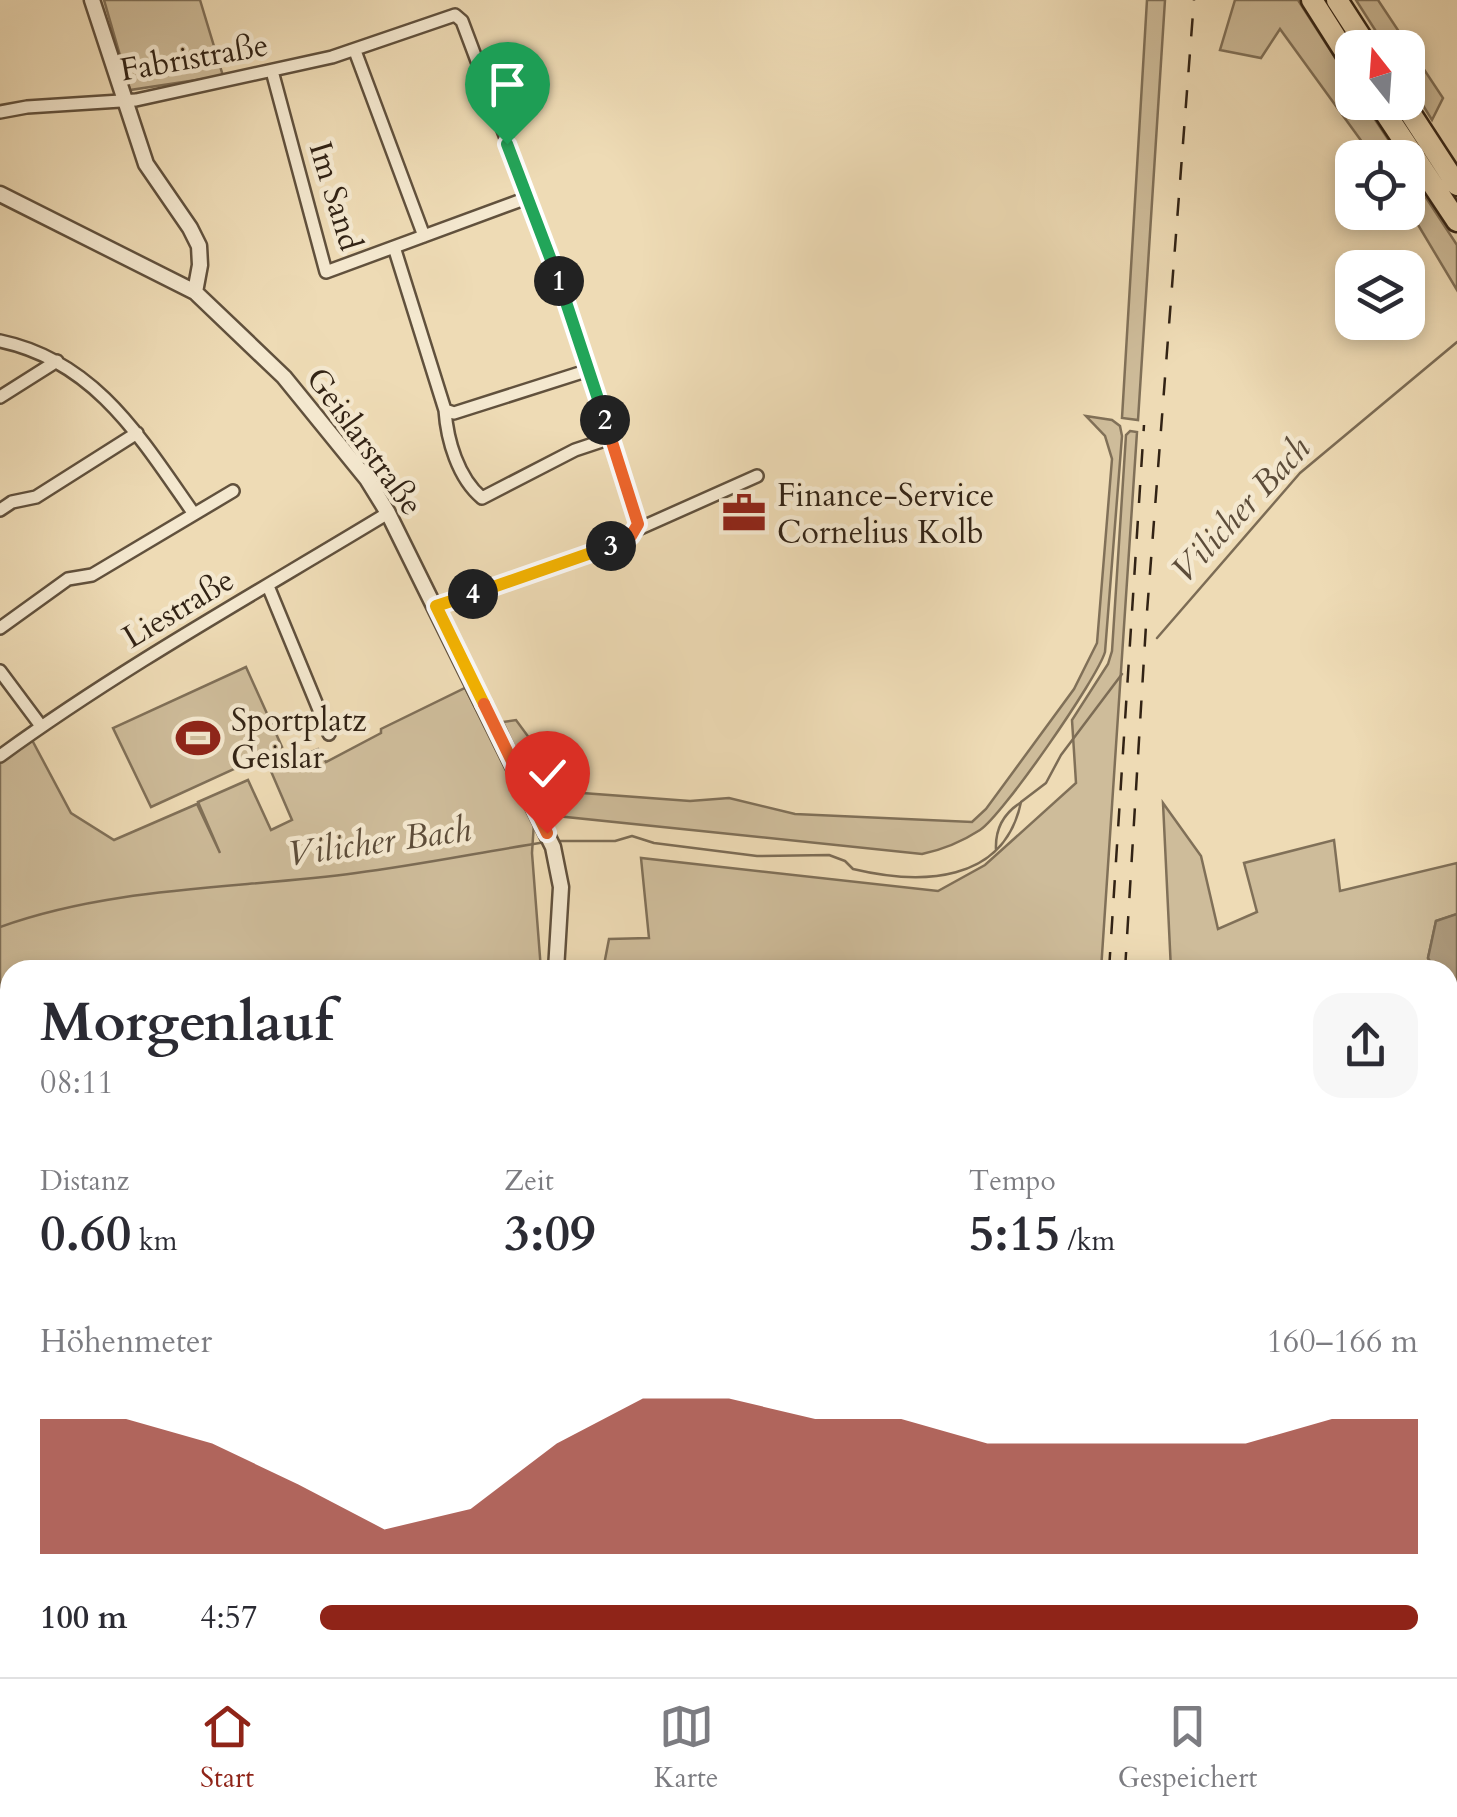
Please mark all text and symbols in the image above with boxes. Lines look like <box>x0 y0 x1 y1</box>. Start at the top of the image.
street label: Fabristraße <box>117 23 272 93</box>
north arrow <box>1335 30 1425 120</box>
map controls <box>1335 30 1425 340</box>
pin <box>465 42 550 145</box>
icon: arrive <box>480 57 535 112</box>
street label: Im Sand <box>298 136 372 256</box>
button: locate <box>1335 140 1425 230</box>
button: layers <box>1335 250 1425 340</box>
pin: 1 <box>534 256 584 306</box>
text: 1 <box>552 262 566 300</box>
street label: Geislarstraße <box>296 359 433 525</box>
pin: 2 <box>580 395 630 445</box>
text: 2 <box>598 401 612 439</box>
water label: Vilicher Bach <box>1160 426 1321 594</box>
place label: Finance-Service Cornelius Kolb <box>777 474 994 555</box>
office icon: Finance-Service Cornelius Kolb <box>720 489 768 537</box>
pin: 3 <box>586 521 636 571</box>
text: 3 <box>604 527 618 565</box>
street label: Liestraße <box>115 558 242 659</box>
pin: 4 <box>448 569 498 619</box>
text: 4 <box>466 575 480 613</box>
place label: Sportplatz Geislar <box>231 699 367 780</box>
sports icon: Sportplatz Geislar <box>174 714 222 762</box>
pin <box>505 731 590 834</box>
icon: check <box>520 746 575 801</box>
water label: Vilicher Bach <box>284 805 474 879</box>
text: Morgenlauf <box>40 986 333 1060</box>
button: share <box>1313 993 1418 1098</box>
text: 08:11 <box>40 1061 114 1105</box>
text: Distanz <box>40 1162 129 1200</box>
text: Zeit <box>504 1162 554 1200</box>
text: Tempo <box>969 1162 1056 1200</box>
text: 0.60 <box>40 1200 131 1268</box>
text: 3:09 <box>504 1200 596 1268</box>
text: 5:15 <box>969 1200 1060 1268</box>
text: km <box>131 1222 178 1260</box>
text: /km <box>1060 1222 1115 1260</box>
text: Höhenmeter <box>40 1320 212 1364</box>
text: 160–166 m <box>1266 1320 1418 1364</box>
text: 100 m <box>40 1596 127 1640</box>
text: 4:57 <box>200 1596 257 1640</box>
tab: Start <box>200 1699 255 1797</box>
tab: Karte <box>654 1699 719 1797</box>
tab: Gespeichert <box>1118 1699 1257 1797</box>

